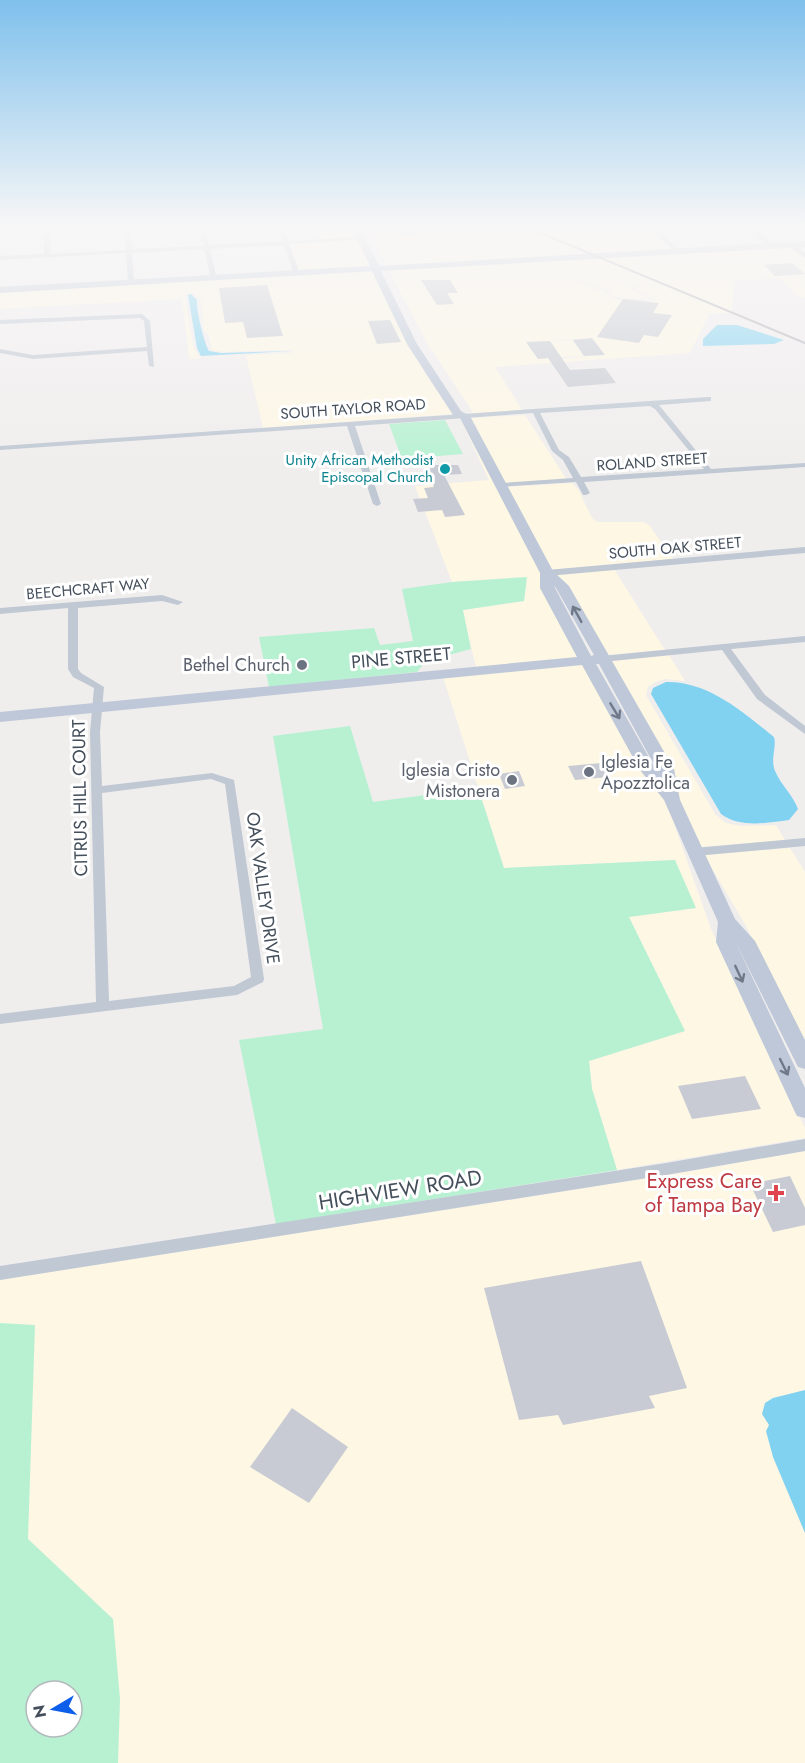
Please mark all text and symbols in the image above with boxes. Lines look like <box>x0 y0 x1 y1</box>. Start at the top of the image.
street label: SOUTH TAYLOR ROAD <box>280 393 426 425</box>
street label: ROLAND STREET <box>596 447 708 477</box>
place label: Unity African Methodist Episcopal Church <box>286 449 433 488</box>
marker: Unity African Methodist Episcopal Church <box>438 462 452 476</box>
street label: SOUTH OAK STREET <box>608 531 742 565</box>
street label: BEECHCRAFT WAY <box>25 573 151 605</box>
one-way arrow <box>571 605 582 623</box>
street label: PINE STREET <box>350 641 453 675</box>
place label: Bethel Church <box>183 652 290 678</box>
marker: Bethel Church <box>295 658 309 672</box>
one-way arrow <box>609 702 621 719</box>
street label: CITRUS HILL COURT <box>66 719 94 877</box>
place label: Iglesia Fe Apozztolica <box>601 749 690 796</box>
place label: Iglesia Cristo Mistonera <box>401 757 500 804</box>
marker: Iglesia Fe Apozztolica <box>582 765 596 779</box>
marker: Iglesia Cristo Mistonera <box>505 773 519 787</box>
street label: OAK VALLEY DRIVE <box>239 810 287 966</box>
one-way arrow <box>733 965 745 983</box>
one-way arrow <box>779 1057 791 1075</box>
street label: HIGHVIEW ROAD <box>316 1162 484 1218</box>
place label: Express Care of Tampa Bay <box>645 1166 763 1220</box>
marker: Express Care of Tampa Bay <box>767 1184 785 1202</box>
north arrow <box>24 1679 84 1739</box>
text: N <box>27 1703 52 1720</box>

